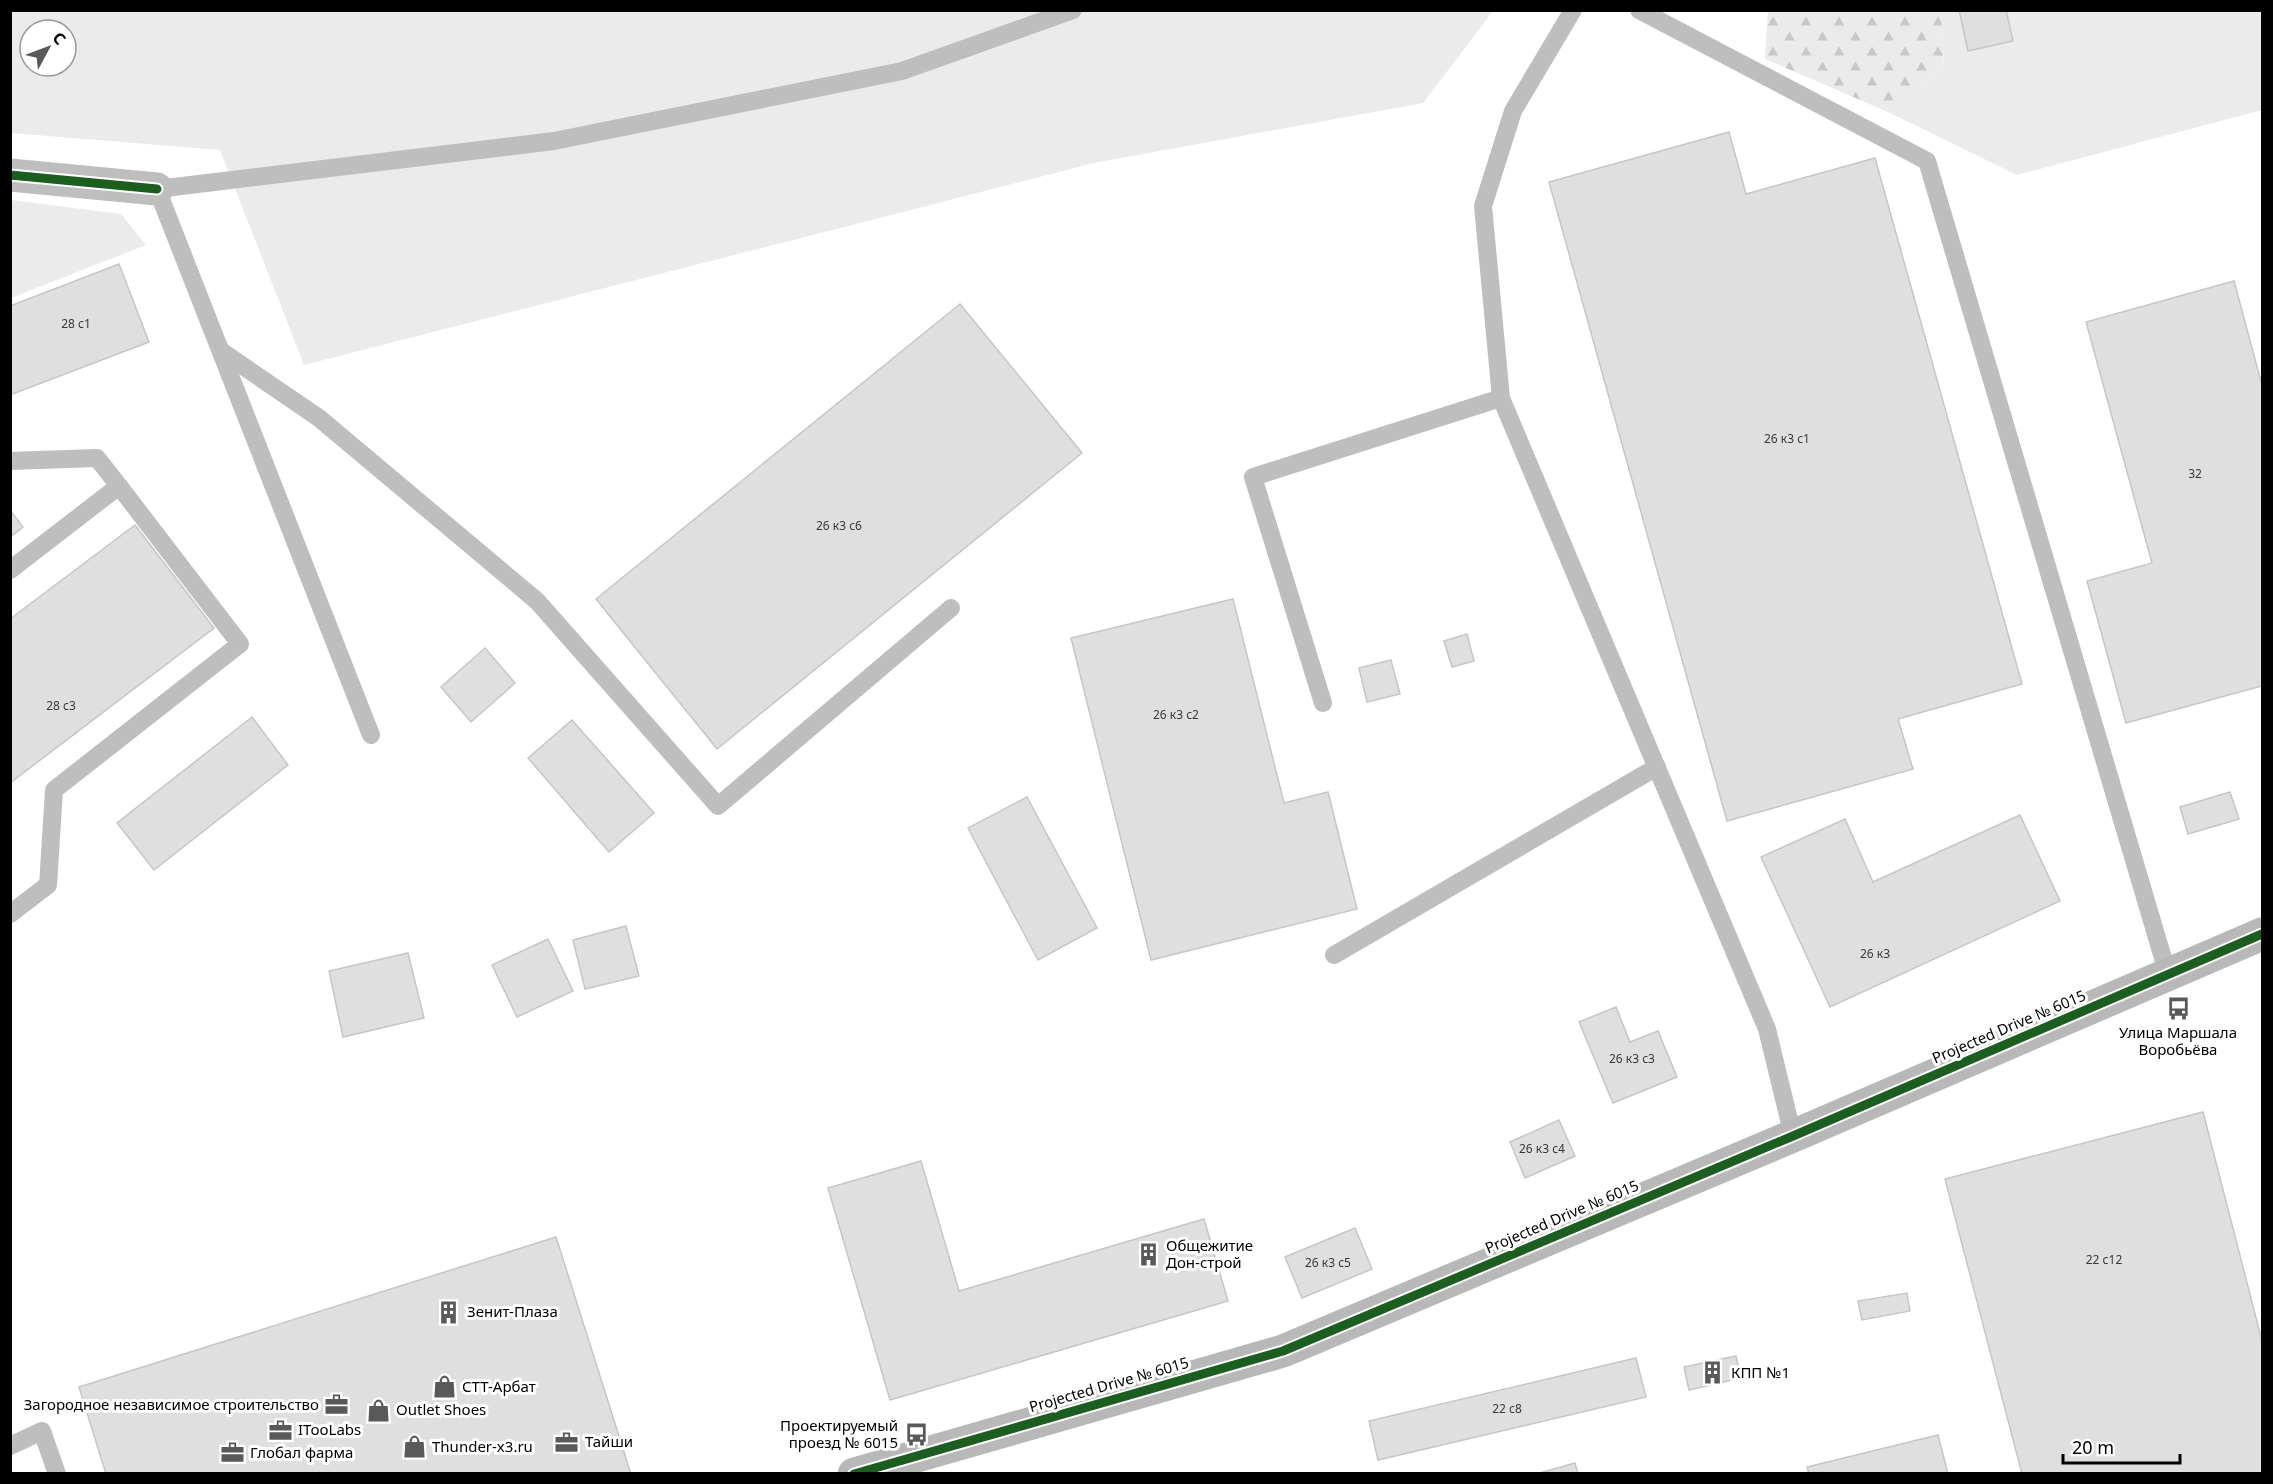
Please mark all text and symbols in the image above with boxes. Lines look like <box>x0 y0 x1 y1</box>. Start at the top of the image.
north arrow <box>18 18 78 78</box>
text: С <box>48 27 71 49</box>
house number: 28 с1 <box>61 315 91 332</box>
house number: 26 к3 с1 <box>1764 430 1810 447</box>
house number: 32 <box>2188 465 2202 482</box>
house number: 26 к3 с6 <box>816 517 862 534</box>
house number: 28 с3 <box>46 697 76 714</box>
house number: 26 к3 с2 <box>1153 706 1199 723</box>
house number: 26 к3 <box>1860 945 1890 962</box>
street label: Projected Drive № 6015 <box>1929 985 2089 1068</box>
bus stop icon: Улица Маршала Воробьёва <box>2165 996 2191 1022</box>
place label: Улица Маршала Воробьёва <box>2119 1022 2237 1059</box>
house number: 26 к3 с3 <box>1609 1050 1655 1067</box>
house number: 26 к3 с4 <box>1519 1140 1565 1157</box>
street label: Projected Drive № 6015 <box>1482 1175 1642 1258</box>
place label: Общежитие Дон-строй <box>1166 1235 1253 1272</box>
building icon: Общежитие Дон-строй <box>1135 1242 1161 1268</box>
house number: 22 с12 <box>2086 1251 2122 1268</box>
house number: 26 к3 с5 <box>1305 1254 1351 1271</box>
building icon: Зенит-Плаза <box>436 1299 462 1325</box>
place label: Зенит-Плаза <box>467 1301 558 1321</box>
street label: Projected Drive № 6015 <box>1027 1352 1191 1416</box>
building icon: КПП №1 <box>1700 1360 1726 1386</box>
place label: КПП №1 <box>1731 1362 1790 1382</box>
shop icon: СТТ-Арбат <box>431 1374 457 1400</box>
place label: СТТ-Арбат <box>462 1376 536 1396</box>
office icon: Загородное независимое строительство <box>324 1392 350 1418</box>
place label: Загородное независимое строительство <box>24 1394 319 1414</box>
shop icon: Outlet Shoes <box>365 1397 391 1423</box>
place label: Outlet Shoes <box>396 1399 486 1419</box>
house number: 22 с8 <box>1492 1400 1522 1417</box>
place label: Проектируемый проезд № 6015 <box>780 1415 898 1452</box>
office icon: ITooLabs <box>267 1417 293 1443</box>
place label: ITooLabs <box>298 1419 361 1439</box>
bus stop icon: Проектируемый проезд № 6015 <box>903 1422 929 1448</box>
scale bar <box>2063 1427 2180 1465</box>
office icon: Тайши <box>554 1429 580 1455</box>
place label: Тайши <box>585 1431 633 1451</box>
shop icon: Thunder-x3.ru <box>401 1434 427 1460</box>
text: 20 m <box>2072 1435 2114 1459</box>
place label: Thunder-x3.ru <box>432 1436 533 1456</box>
office icon: Глобал фарма <box>219 1440 245 1466</box>
place label: Глобал фарма <box>250 1442 353 1462</box>

